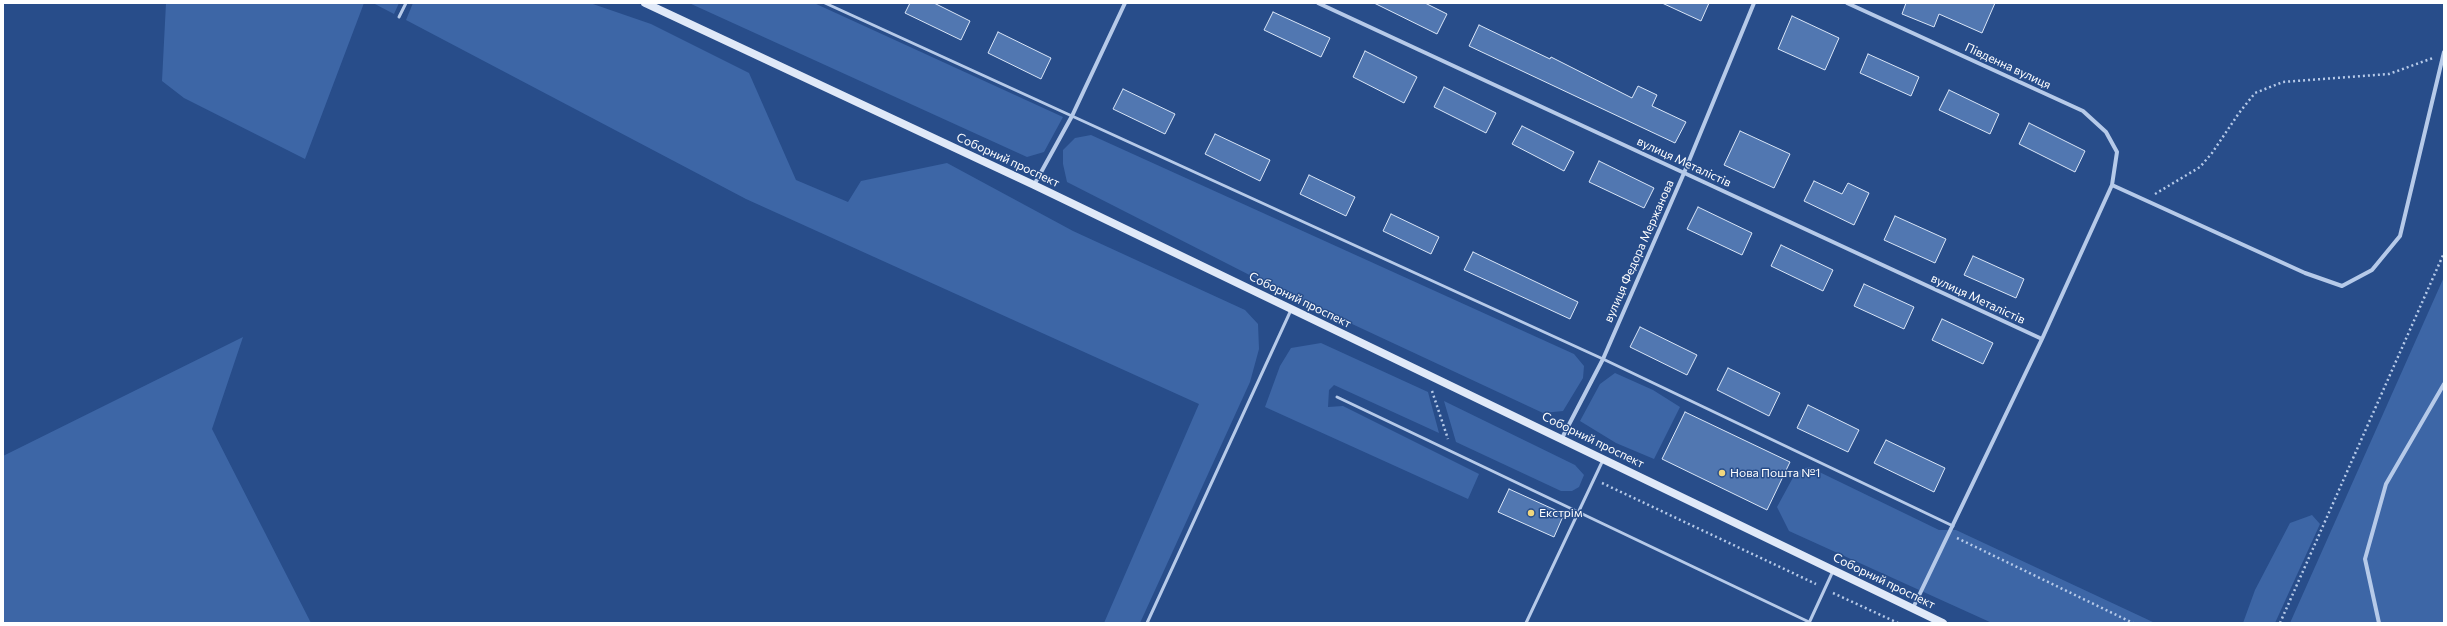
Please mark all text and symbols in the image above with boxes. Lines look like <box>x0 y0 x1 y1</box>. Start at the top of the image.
street label: Південна вулиця <box>1963 40 2053 92</box>
street label: Соборний проспект <box>954 130 1062 190</box>
street label: вулиця Металістів <box>1635 134 1733 190</box>
street label: вулиця Федора Мержанова <box>1601 177 1677 325</box>
street label: Соборний проспект <box>1247 269 1353 331</box>
street label: вулиця Металістів <box>1929 271 2027 327</box>
street label: Соборний проспект <box>1540 409 1646 471</box>
place label: Нова Пошта №1 <box>1730 466 1821 480</box>
marker: Нова Пошта №1 <box>1717 468 1727 478</box>
place label: Екстрім <box>1539 506 1582 520</box>
marker: Екстрім <box>1526 508 1536 518</box>
street label: Соборний проспект <box>1831 550 1937 612</box>

